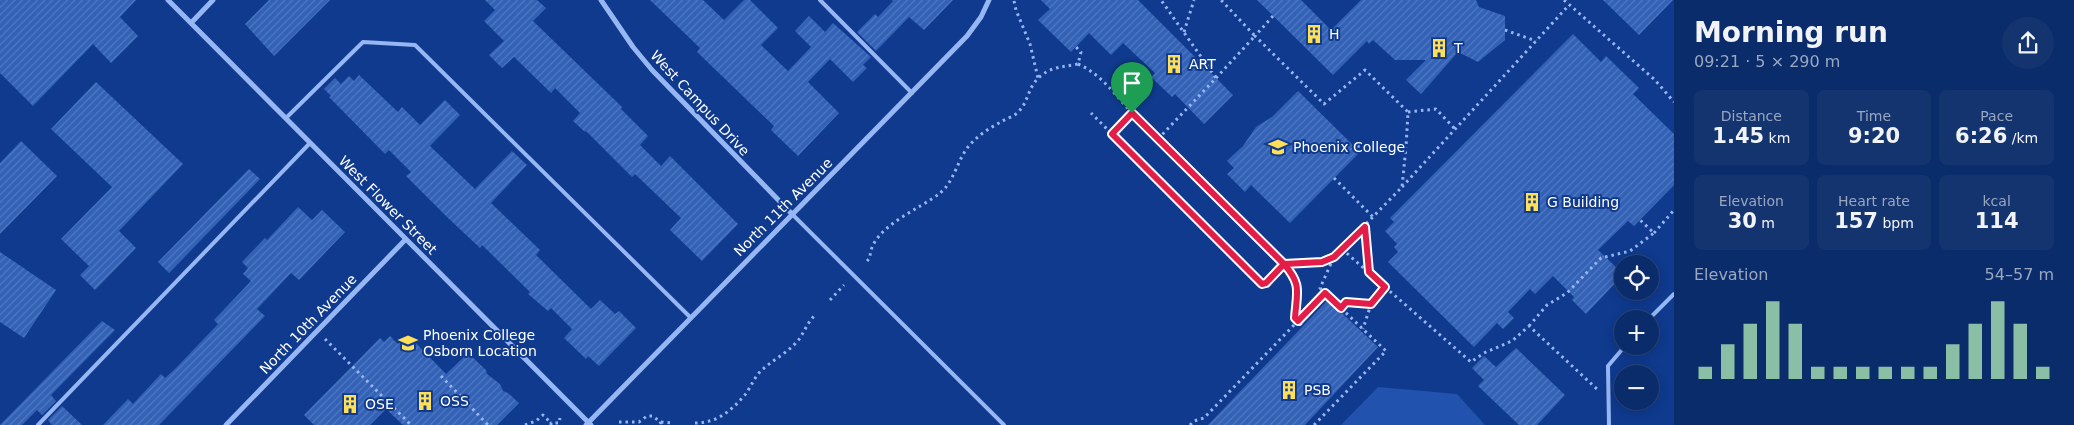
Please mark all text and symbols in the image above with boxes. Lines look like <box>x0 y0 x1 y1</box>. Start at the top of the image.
text: Morning run <box>1694 16 1888 49</box>
button: share <box>2002 17 2054 69</box>
building icon: H <box>1303 23 1325 45</box>
place label: H <box>1329 26 1340 42</box>
building icon: T <box>1428 37 1450 59</box>
place label: T <box>1453 40 1463 56</box>
street label: West Campus Drive <box>647 47 753 159</box>
text: 09:21 · 5 × 290 m <box>1694 52 1840 71</box>
building icon: ART <box>1163 53 1185 75</box>
place label: ART <box>1189 56 1216 72</box>
pin <box>1111 62 1153 113</box>
icon: arrive <box>1118 69 1146 97</box>
text: Distance <box>1721 108 1782 124</box>
text: Time <box>1857 108 1891 124</box>
text: Pace <box>1980 108 2013 124</box>
text: 1.45 <box>1712 124 1764 148</box>
text: 9:20 <box>1848 124 1900 148</box>
text: 6:26 <box>1955 124 2007 148</box>
text: km <box>1764 130 1790 146</box>
text: /km <box>2007 130 2038 146</box>
school or university icon: Phoenix College <box>1267 136 1289 158</box>
place label: Phoenix College <box>1293 139 1405 155</box>
street label: West Flower Street <box>336 153 441 258</box>
street label: North 11th Avenue <box>731 155 835 259</box>
building icon: G Building <box>1521 191 1543 213</box>
text: Elevation <box>1719 193 1784 209</box>
text: Heart rate <box>1838 193 1910 209</box>
text: kcal <box>1983 193 2011 209</box>
place label: G Building <box>1547 194 1619 210</box>
text: 30 <box>1728 209 1757 233</box>
text: 157 <box>1834 209 1878 233</box>
text: 114 <box>1975 209 2019 233</box>
text: m <box>1757 215 1775 231</box>
text: bpm <box>1878 215 1914 231</box>
map controls <box>1614 255 1659 410</box>
button: locate <box>1614 255 1659 300</box>
text: Elevation <box>1694 265 1768 284</box>
text: 54–57 m <box>1985 265 2054 284</box>
street label: North 10th Avenue <box>256 271 360 377</box>
button: + <box>1614 310 1659 355</box>
place label: Phoenix College Osborn Location <box>423 327 537 359</box>
school or university icon: Phoenix College Osborn Location <box>397 332 419 354</box>
button: − <box>1614 365 1659 410</box>
building icon: PSB <box>1278 379 1300 401</box>
place label: PSB <box>1304 382 1331 398</box>
building icon: OSS <box>414 390 436 412</box>
building icon: OSE <box>339 393 361 415</box>
place label: OSS <box>440 393 469 409</box>
place label: OSE <box>365 396 394 412</box>

